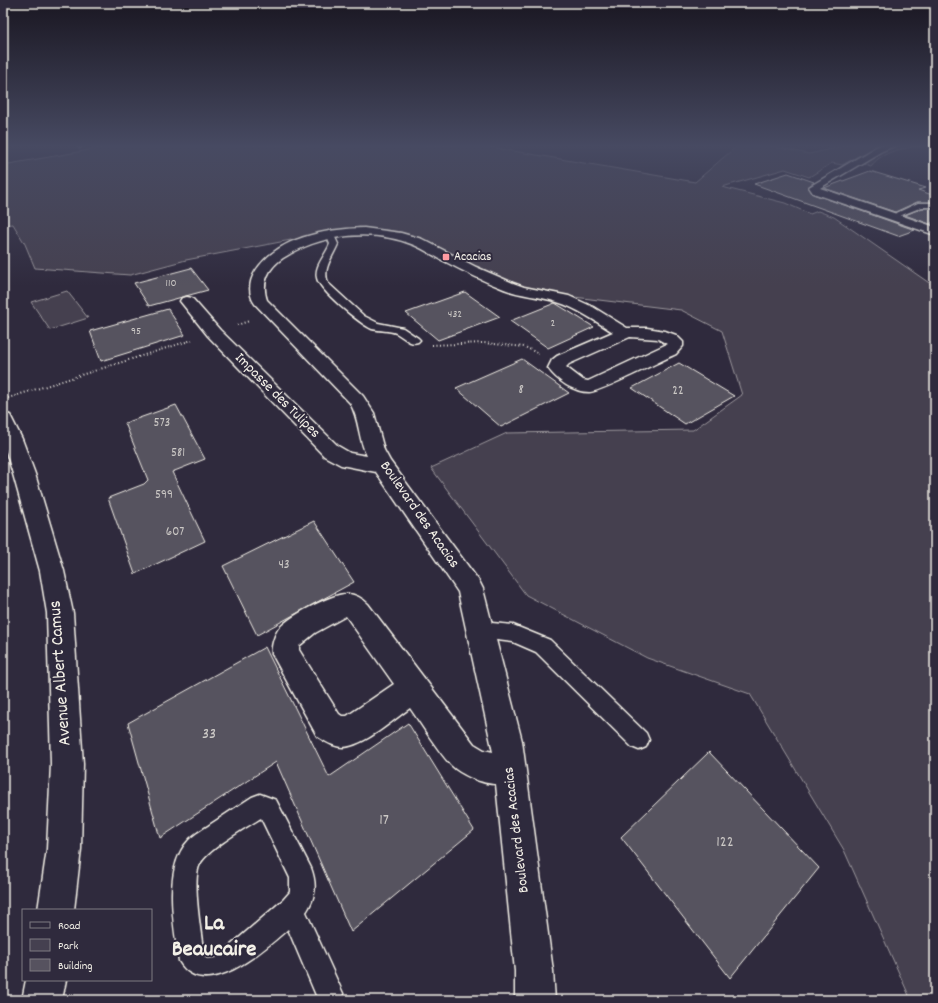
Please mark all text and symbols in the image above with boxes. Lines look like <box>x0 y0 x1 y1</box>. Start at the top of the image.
place label: Acacias <box>454 248 492 267</box>
marker: Acacias <box>441 252 451 262</box>
house number: 110 <box>166 276 176 292</box>
house number: 432 <box>448 307 462 323</box>
house number: 2 <box>551 316 556 332</box>
house number: 95 <box>131 324 141 340</box>
street label: Impasse des Tulipes <box>229 348 325 444</box>
house number: 8 <box>518 381 524 400</box>
house number: 22 <box>672 382 684 401</box>
house number: 573 <box>154 414 170 433</box>
house number: 581 <box>171 444 185 463</box>
street label: Boulevard des Acacias <box>374 457 464 573</box>
house number: 599 <box>155 486 173 505</box>
house number: 607 <box>166 523 184 542</box>
house number: 43 <box>278 556 290 575</box>
street label: Avenue Albert Camus <box>43 599 79 747</box>
house number: 33 <box>202 723 216 746</box>
street label: Boulevard des Acacias <box>498 766 536 894</box>
house number: 17 <box>379 809 389 832</box>
house number: 122 <box>716 831 734 854</box>
district label: La Beaucaire <box>172 908 256 967</box>
legend <box>22 909 152 981</box>
text: Road <box>58 918 80 935</box>
text: Park <box>58 938 79 955</box>
text: Building <box>58 958 93 975</box>

